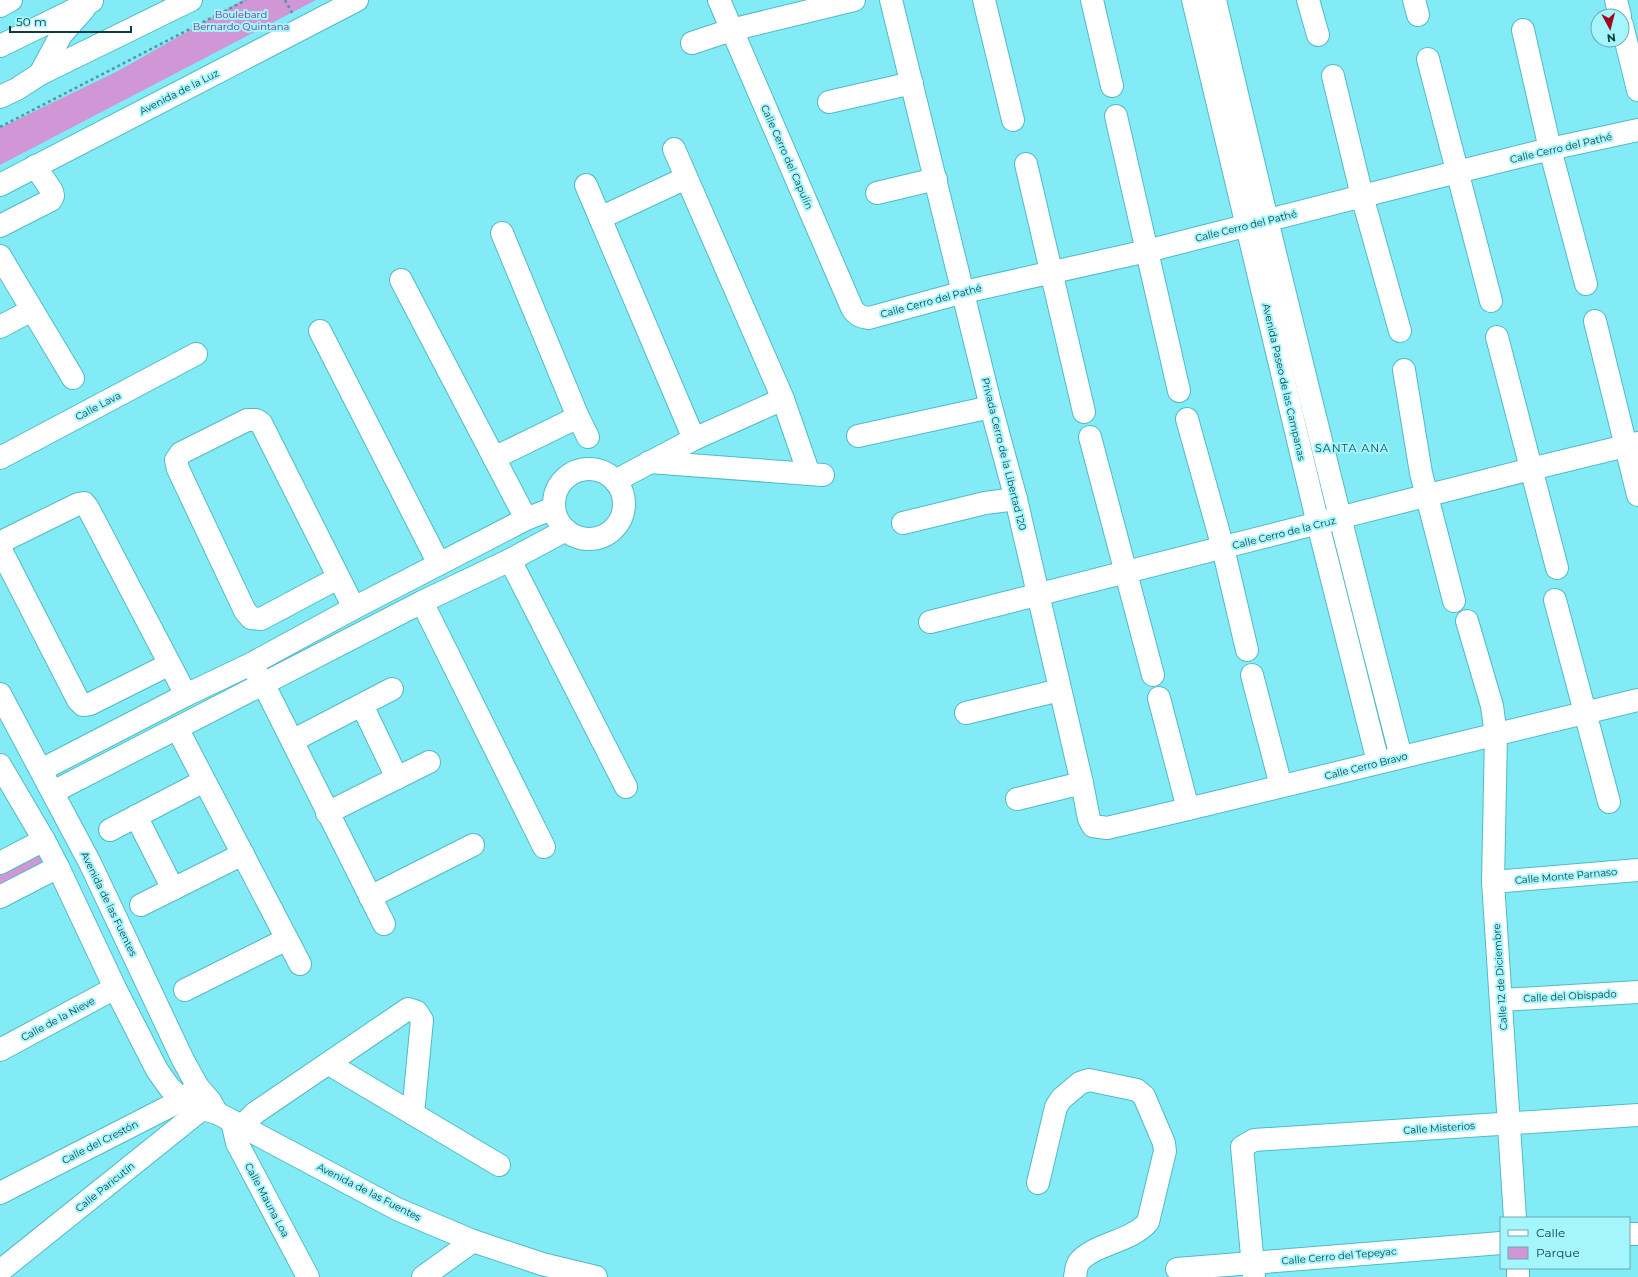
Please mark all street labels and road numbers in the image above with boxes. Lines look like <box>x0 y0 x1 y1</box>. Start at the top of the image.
street label: Avenida de la Luz <box>137 66 221 118</box>
street label: Calle Cerro del Capulín <box>758 103 816 211</box>
street label: Calle Cerro del Pathé <box>1509 130 1613 166</box>
street label: Calle Cerro del Pathé <box>1194 207 1298 245</box>
street label: Calle Cerro del Pathé <box>879 281 983 321</box>
street label: Avenida Paseo de las Campanas <box>1260 302 1308 462</box>
street label: Privada Cerro de la Libertad 120 <box>979 376 1029 532</box>
street label: Calle Lava <box>73 389 123 423</box>
street label: Calle Cerro de la Cruz <box>1231 514 1337 552</box>
street label: Calle Cerro Bravo <box>1323 749 1409 783</box>
street label: Avenida de las Fuentes <box>78 849 140 959</box>
street label: Calle Monte Parnaso <box>1514 865 1618 887</box>
street label: Calle 12 de Diciembre <box>1490 923 1510 1031</box>
street label: Calle del Obispado <box>1523 987 1617 1005</box>
street label: Calle de la Nieve <box>19 994 97 1044</box>
street label: Calle del Crestón <box>60 1117 140 1167</box>
street label: Calle Misterios <box>1403 1119 1475 1137</box>
street label: Calle Paricutín <box>73 1159 137 1215</box>
street label: Avenida de las Fuentes <box>315 1160 423 1224</box>
street label: Calle Mauna Loa <box>242 1161 292 1239</box>
street label: Calle Cerro del Tepeyac <box>1281 1244 1397 1268</box>

